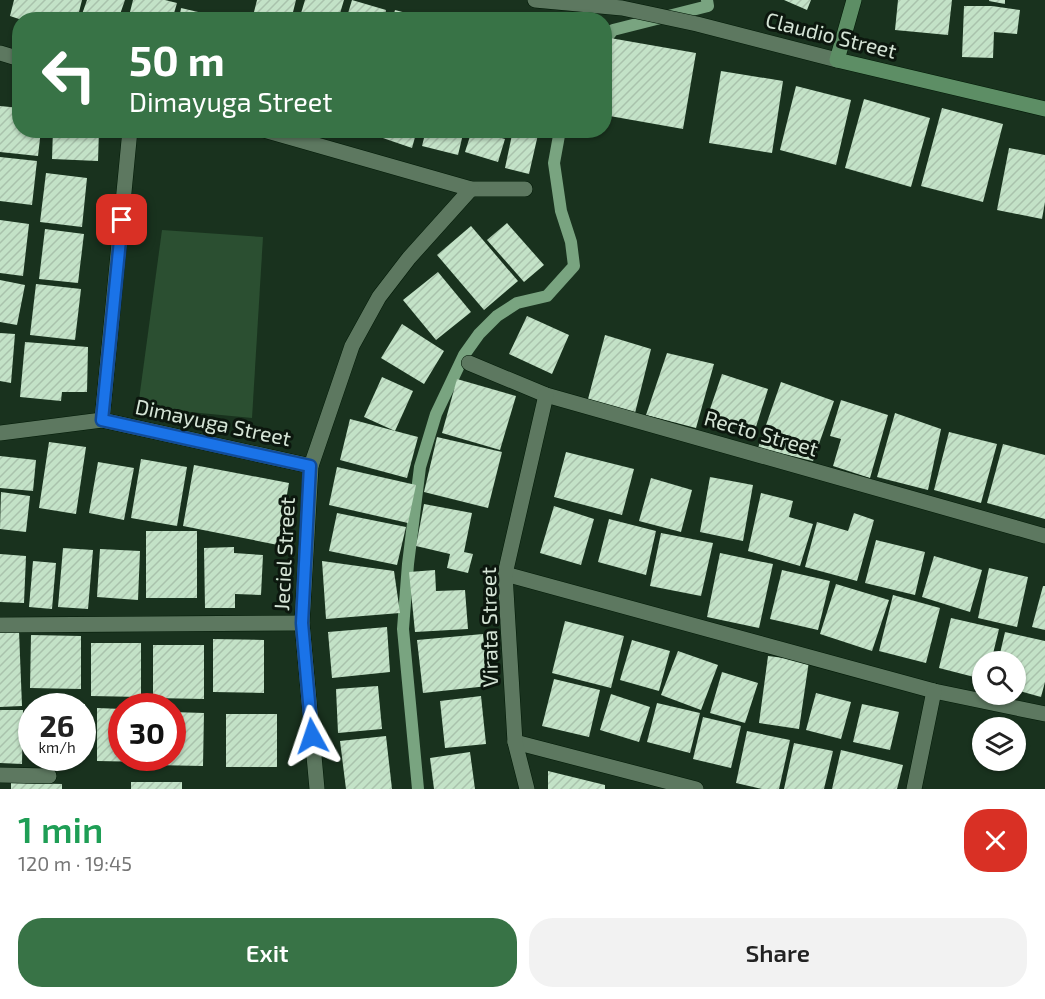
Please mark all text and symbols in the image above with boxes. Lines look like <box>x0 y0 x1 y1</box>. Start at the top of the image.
street label: Claudio Street <box>763 6 899 63</box>
text: 50 m <box>129 34 225 84</box>
icon: left <box>30 36 108 114</box>
text: Dimayuga Street <box>129 85 333 117</box>
pin <box>96 194 147 245</box>
icon: arrive <box>105 203 138 236</box>
street label: Dimayuga Street <box>133 393 293 450</box>
street label: Recto Street <box>702 404 821 461</box>
street label: Jeciel Street <box>268 496 299 611</box>
street label: Virata Street <box>475 567 502 688</box>
map controls <box>972 651 1026 771</box>
button: search <box>972 651 1026 705</box>
speed limit sign: 30 <box>108 693 186 771</box>
position arrow <box>280 704 344 768</box>
text: 26 <box>39 707 75 743</box>
button: layers <box>972 717 1026 771</box>
text: km/h <box>38 738 76 756</box>
text: 1 min <box>18 807 103 850</box>
button: close <box>964 809 1027 872</box>
text: 120 m · 19:45 <box>18 851 132 875</box>
button: Exit <box>18 918 517 987</box>
button: Share <box>529 918 1027 987</box>

